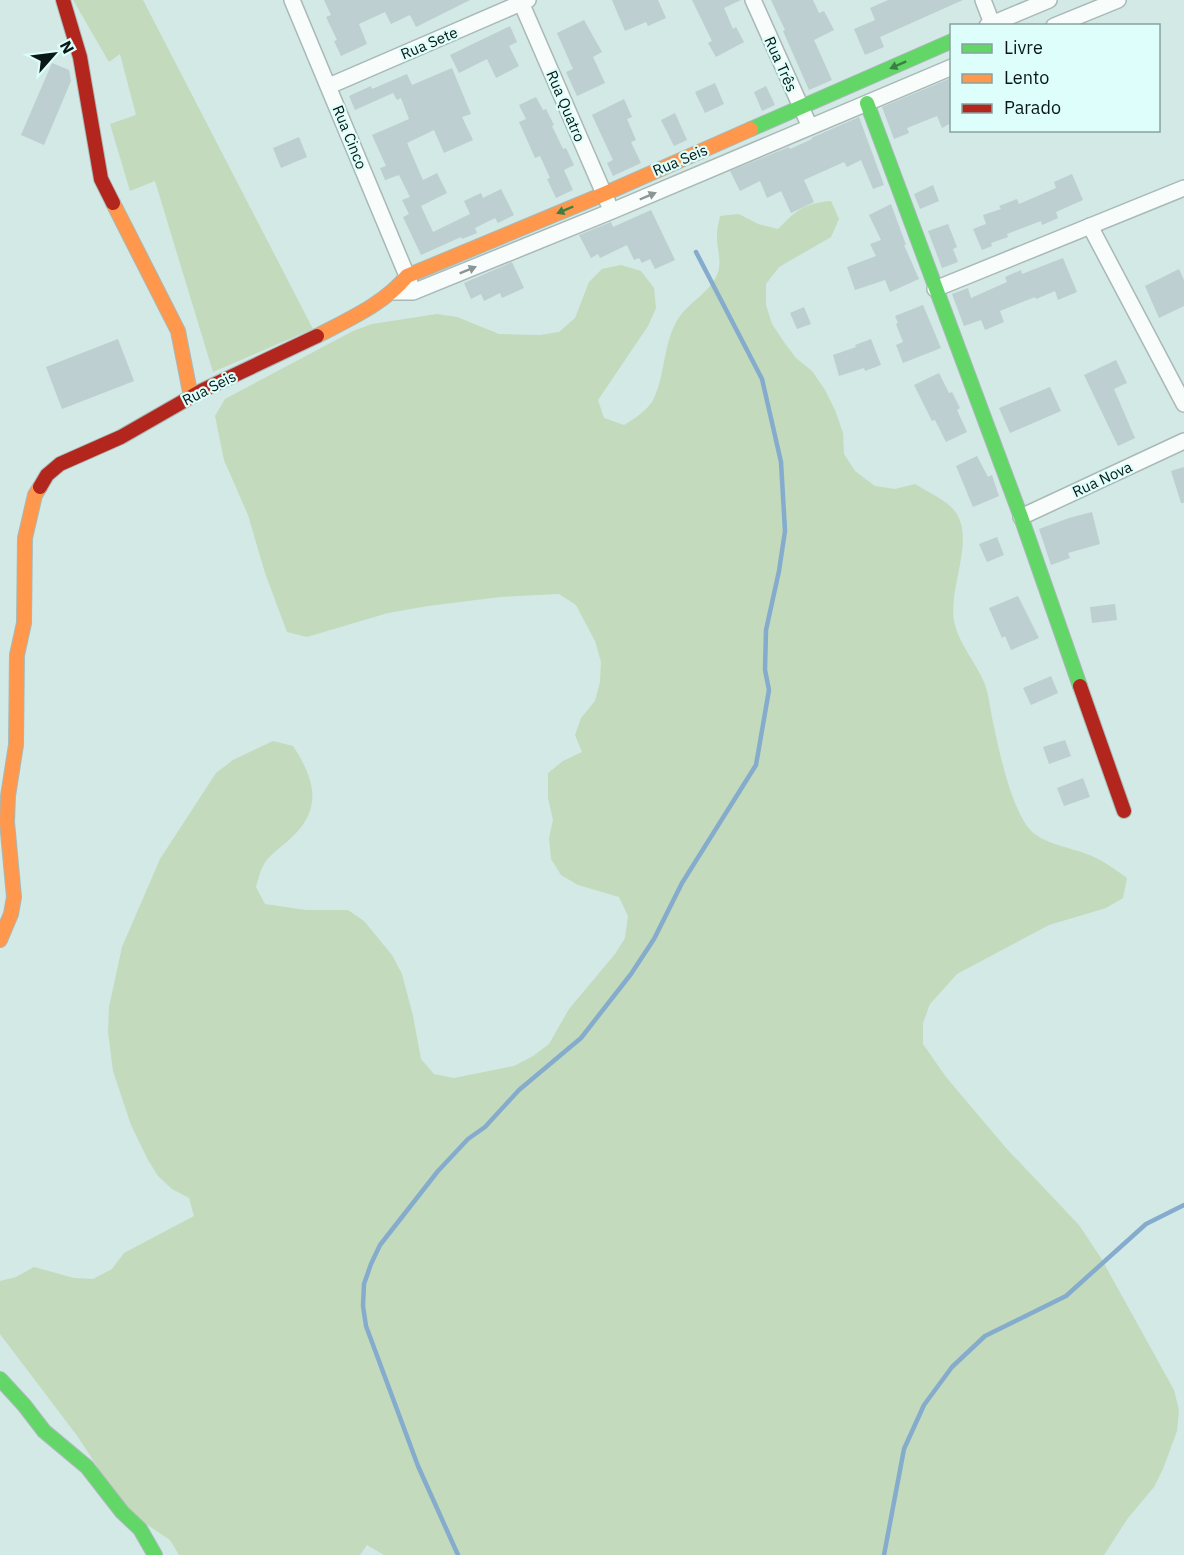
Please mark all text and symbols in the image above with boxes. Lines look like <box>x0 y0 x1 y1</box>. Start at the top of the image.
street label: Rua Sete <box>398 23 460 63</box>
north arrow <box>24 24 84 84</box>
legend <box>950 24 1160 132</box>
street label: Rua Três <box>760 33 802 95</box>
text: Livre <box>1004 36 1043 59</box>
text: N <box>56 37 79 57</box>
one-way arrow <box>889 61 907 70</box>
text: Lento <box>1004 66 1049 89</box>
street label: Rua Quatro <box>542 67 590 145</box>
text: Parado <box>1004 96 1061 119</box>
street label: Rua Cinco <box>329 102 371 172</box>
street label: Rua Seis <box>650 140 710 180</box>
one-way arrow <box>640 191 658 201</box>
one-way arrow <box>556 206 574 215</box>
one-way arrow <box>459 265 477 275</box>
street label: Rua Seis <box>179 366 239 410</box>
street label: Rua Nova <box>1069 457 1135 501</box>

